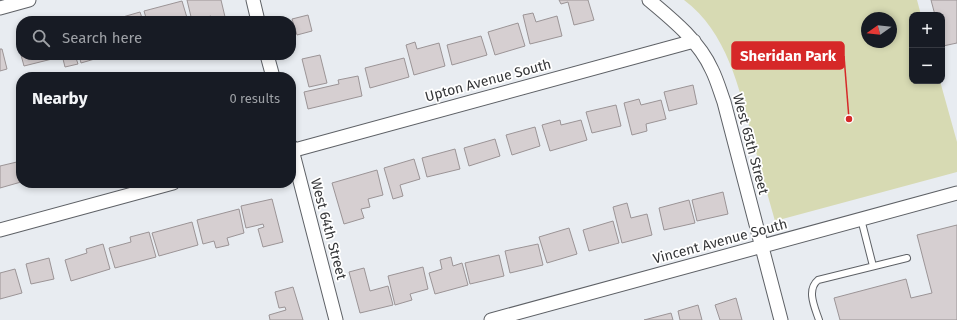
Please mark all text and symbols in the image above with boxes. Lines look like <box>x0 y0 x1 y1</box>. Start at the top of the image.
north arrow <box>861 12 897 48</box>
map controls <box>909 12 945 84</box>
button: + <box>909 12 945 48</box>
search box <box>16 16 296 60</box>
icon: search <box>30 27 52 49</box>
text: Search here <box>62 29 142 47</box>
callout: Sheridan Park <box>732 42 844 69</box>
text: Sheridan Park <box>740 47 837 65</box>
button: − <box>909 48 945 84</box>
street label: Upton Avenue South <box>423 55 553 106</box>
text: Nearby <box>32 88 87 109</box>
text: 0 results <box>229 91 280 106</box>
street label: West 65th Street <box>729 92 772 197</box>
street label: West 64th Street <box>307 177 350 283</box>
street label: Vincent Avenue South <box>651 215 789 268</box>

